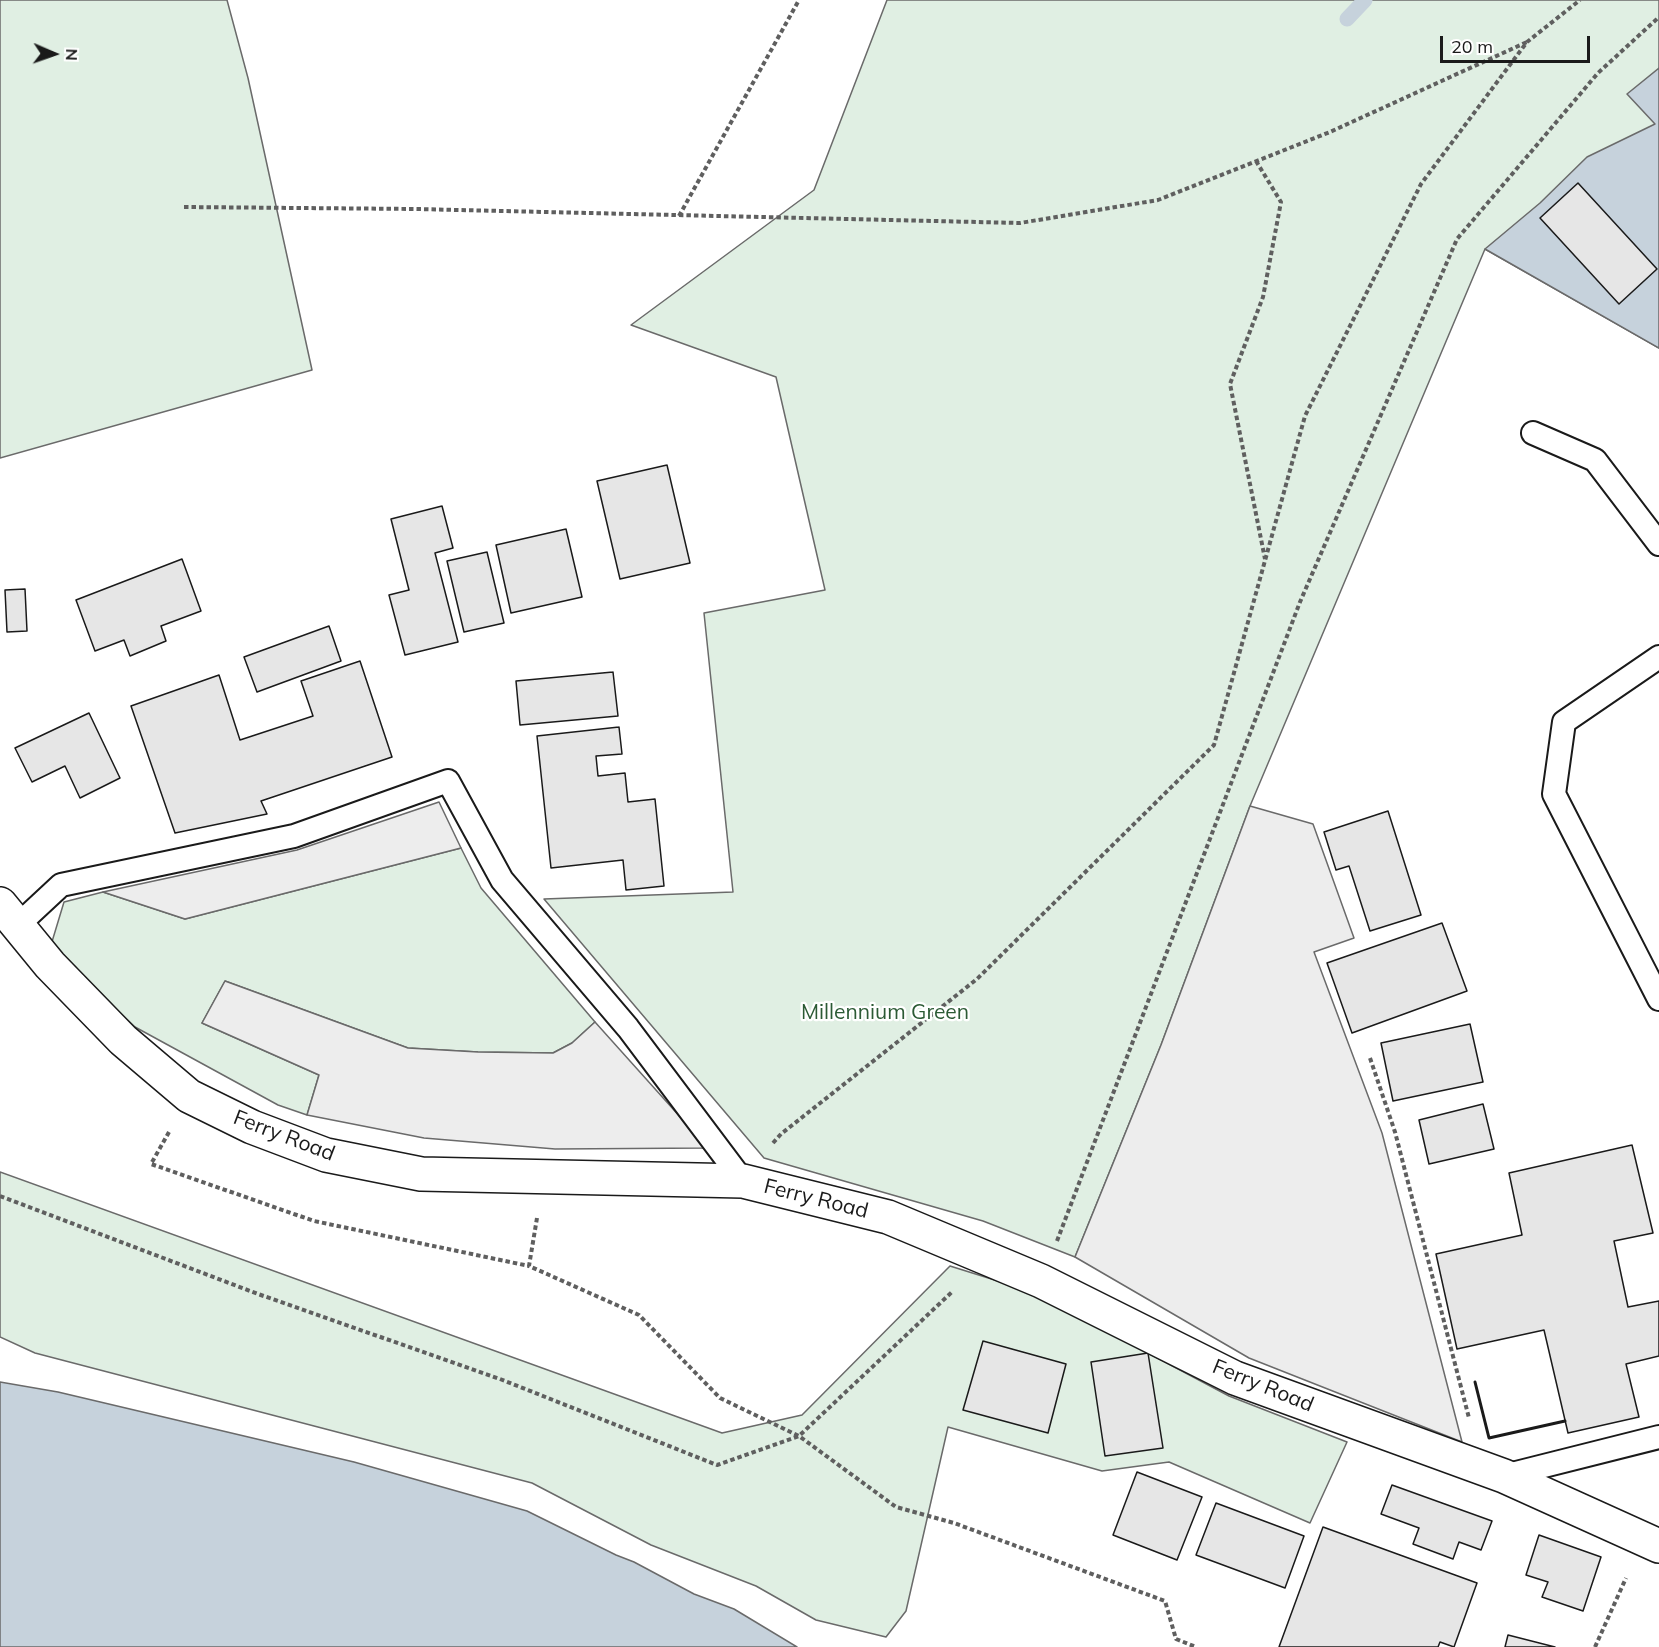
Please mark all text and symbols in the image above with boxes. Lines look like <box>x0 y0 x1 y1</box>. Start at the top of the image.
north arrow <box>24 24 84 84</box>
scale bar <box>1443 24 1593 62</box>
text: 20 m <box>1451 35 1493 58</box>
text: N <box>62 48 82 61</box>
park label: Millennium Green <box>801 1000 969 1026</box>
street label: Ferry Road <box>230 1105 338 1167</box>
street label: Ferry Road <box>761 1174 871 1224</box>
street label: Ferry Road <box>1209 1354 1317 1418</box>

